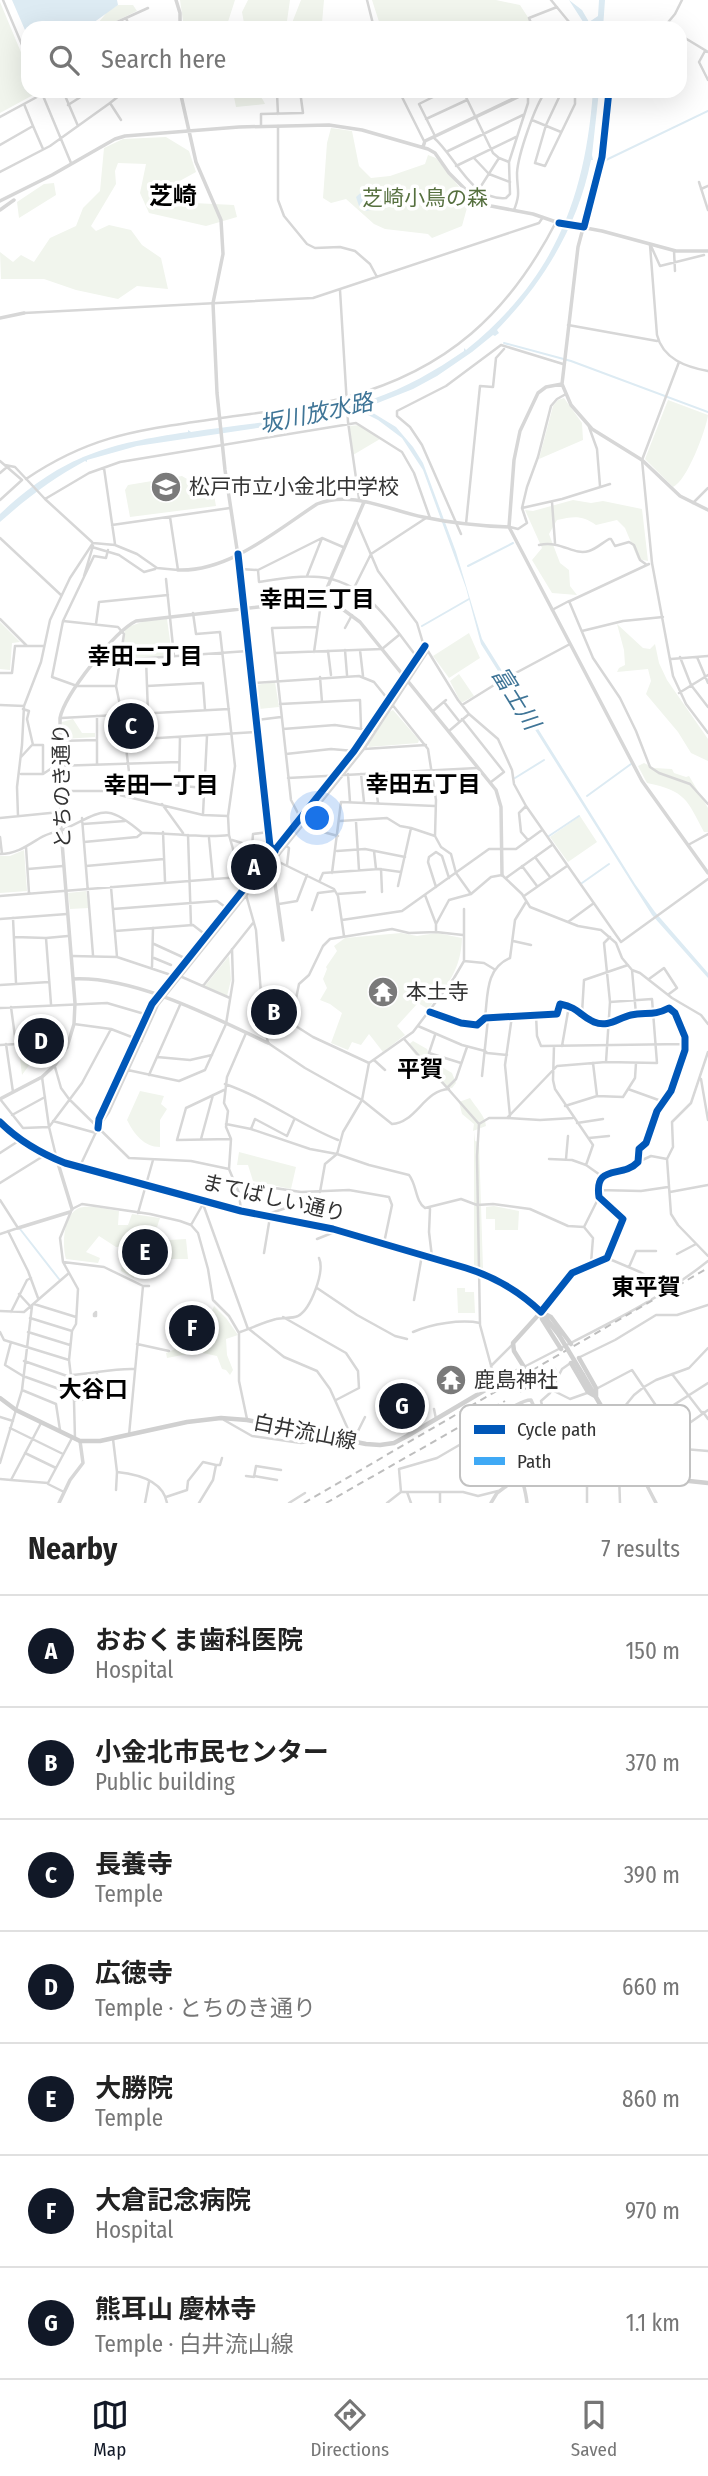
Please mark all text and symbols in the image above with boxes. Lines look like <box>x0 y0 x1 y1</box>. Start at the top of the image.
search box <box>21 21 687 98</box>
icon: search <box>45 41 83 79</box>
text: Search here <box>101 44 226 75</box>
district label: 芝崎 <box>149 182 197 210</box>
park label: 芝崎小鳥の森 <box>362 185 488 211</box>
water label: 坂川放水路 <box>257 387 377 439</box>
school or university icon: 松戸市立小金北中学校 <box>149 470 183 504</box>
place label: 松戸市立小金北中学校 <box>189 474 399 500</box>
district label: 幸田三丁目 <box>260 585 375 613</box>
district label: 幸田二丁目 <box>88 642 203 670</box>
water label: 富士川 <box>486 661 548 737</box>
pin: C <box>108 700 154 752</box>
street label: とちのき通り <box>48 723 76 849</box>
district label: 幸田五丁目 <box>366 770 481 798</box>
district label: 幸田一丁目 <box>104 771 219 799</box>
your location <box>300 801 334 835</box>
pin: A <box>231 841 277 893</box>
temple icon: 本土寺 <box>366 975 400 1009</box>
place label: 本土寺 <box>406 979 469 1005</box>
pin: B <box>251 986 297 1038</box>
pin: D <box>18 1015 64 1067</box>
district label: 平賀 <box>397 1055 443 1083</box>
street label: まてばしい通り <box>200 1169 348 1227</box>
pin: E <box>122 1226 168 1278</box>
district label: 東平賀 <box>612 1273 681 1301</box>
pin: F <box>169 1302 215 1354</box>
temple icon: 鹿島神社 <box>434 1363 468 1397</box>
place label: 鹿島神社 <box>474 1367 558 1393</box>
district label: 大谷口 <box>59 1375 128 1403</box>
pin: G <box>379 1380 425 1432</box>
legend <box>460 1405 690 1486</box>
street label: 白井流山線 <box>251 1409 359 1455</box>
text: Cycle path <box>517 1418 596 1441</box>
text: Path <box>517 1450 552 1473</box>
text: Nearby <box>28 1531 117 1567</box>
text: 7 results <box>601 1535 680 1563</box>
text: おおくま歯科医院 <box>95 1625 303 1656</box>
text: A <box>45 1637 57 1665</box>
text: 150 m <box>625 1637 680 1665</box>
text: Hospital <box>95 1656 173 1684</box>
text: 小金北市民センター <box>95 1737 329 1768</box>
text: B <box>45 1749 57 1777</box>
text: 370 m <box>626 1749 680 1777</box>
text: Public building <box>95 1768 235 1796</box>
text: 長養寺 <box>95 1849 173 1880</box>
text: C <box>45 1861 57 1889</box>
text: 390 m <box>624 1861 680 1889</box>
text: Temple <box>95 1880 163 1908</box>
text: 広徳寺 <box>95 1958 173 1989</box>
text: D <box>44 1973 58 2001</box>
text: 660 m <box>622 1973 680 2001</box>
text: Temple · とちのき通り <box>95 1994 316 2022</box>
text: 大勝院 <box>95 2073 173 2104</box>
text: E <box>46 2085 56 2113</box>
text: 860 m <box>622 2085 680 2113</box>
text: Temple <box>95 2104 163 2132</box>
text: 大倉記念病院 <box>95 2185 251 2216</box>
text: F <box>46 2197 56 2225</box>
text: 970 m <box>625 2197 680 2225</box>
text: Hospital <box>95 2216 173 2244</box>
text: 熊耳山 慶林寺 <box>95 2294 256 2325</box>
text: G <box>44 2309 58 2337</box>
text: 1.1 km <box>626 2309 680 2337</box>
text: Temple · 白井流山線 <box>95 2330 294 2358</box>
tab: Map <box>91 2396 129 2461</box>
tab: Directions <box>311 2396 389 2461</box>
tab: Saved <box>571 2396 617 2461</box>

